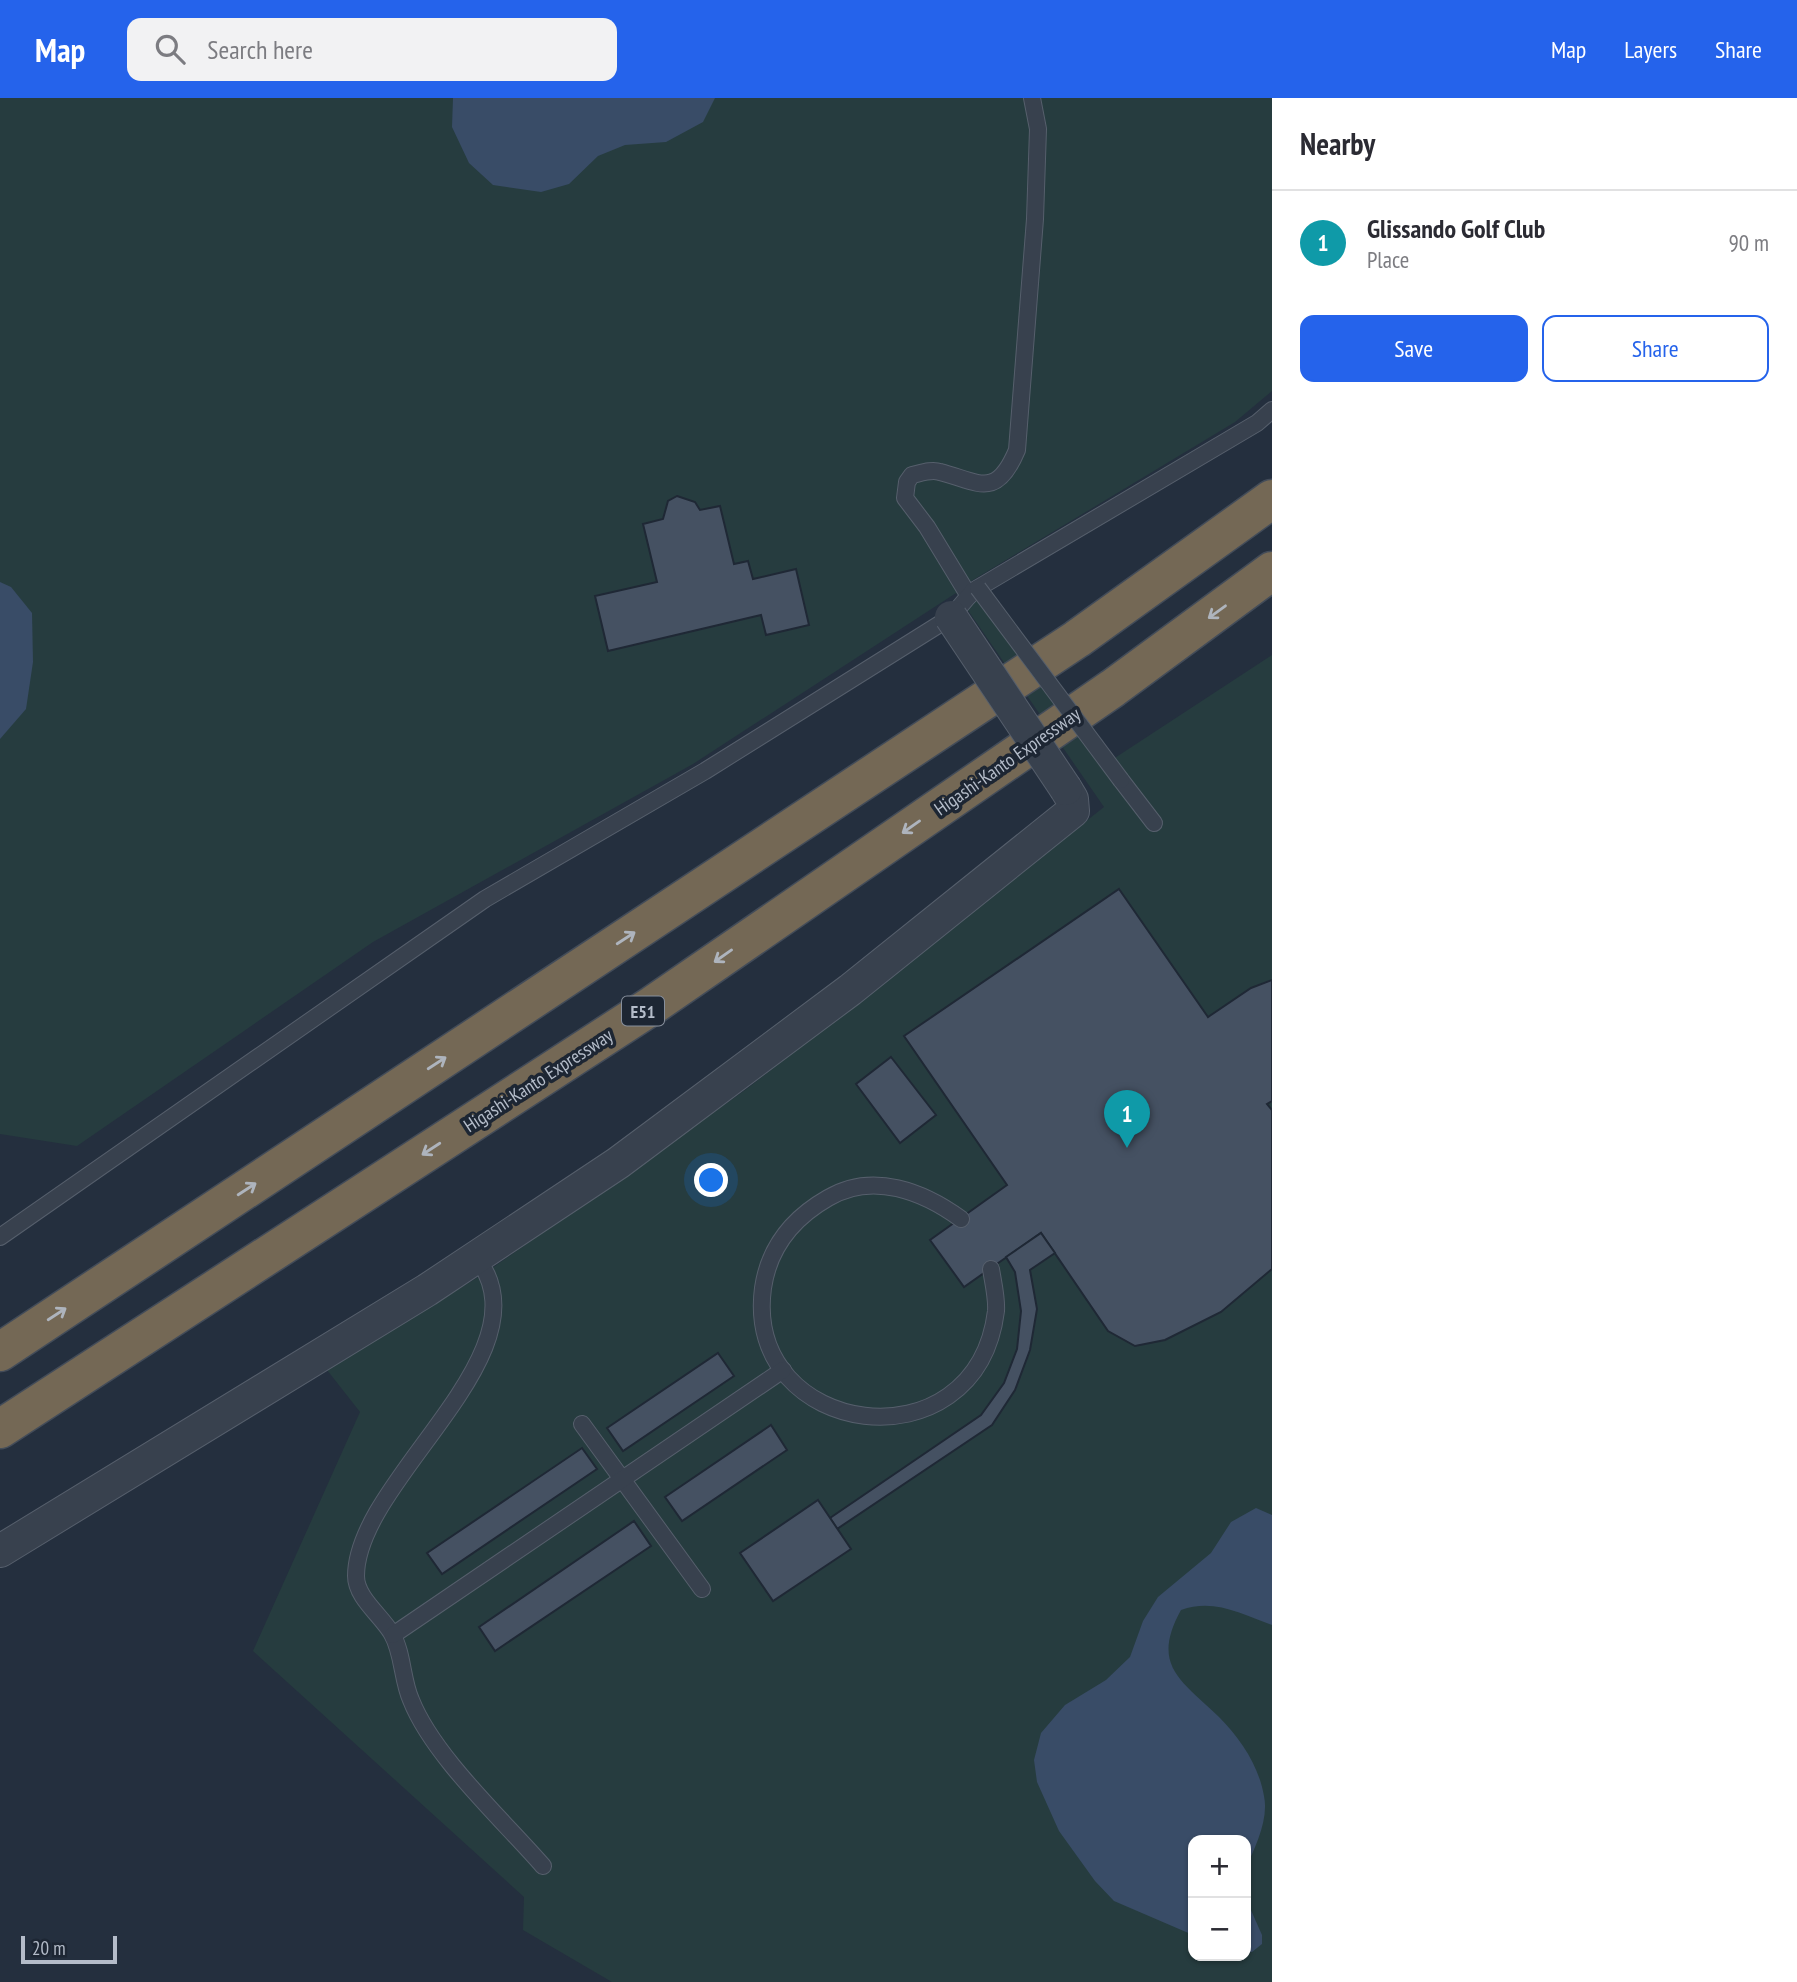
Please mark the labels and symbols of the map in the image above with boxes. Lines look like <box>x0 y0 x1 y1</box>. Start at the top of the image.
one-way arrow <box>1208 604 1227 619</box>
street label: Higashi-Kanto Expressway <box>929 701 1085 820</box>
one-way arrow <box>902 820 921 834</box>
one-way arrow <box>616 930 636 944</box>
one-way arrow <box>714 949 733 963</box>
road number: E51 <box>622 996 664 1026</box>
street label: Higashi-Kanto Expressway <box>459 1022 618 1137</box>
one-way arrow <box>426 1056 446 1070</box>
pin: 1 <box>1104 1090 1150 1148</box>
one-way arrow <box>422 1142 441 1156</box>
your location <box>694 1163 728 1197</box>
one-way arrow <box>237 1181 256 1196</box>
one-way arrow <box>47 1307 66 1321</box>
scale bar <box>21 1933 117 1965</box>

